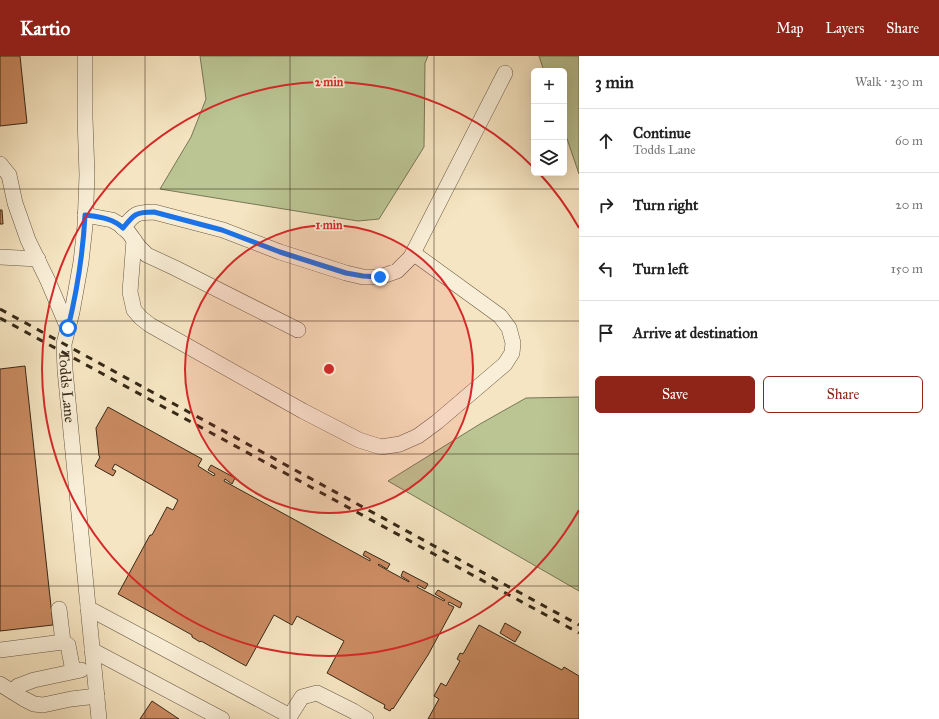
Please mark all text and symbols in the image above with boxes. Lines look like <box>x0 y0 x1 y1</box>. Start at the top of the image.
text: Kartio <box>20 17 70 40</box>
text: Map <box>776 20 804 37</box>
text: Layers <box>826 20 864 37</box>
text: Share <box>886 20 919 37</box>
map controls <box>531 68 567 176</box>
button: + <box>531 68 567 104</box>
text: 3 min <box>595 72 634 93</box>
text: Walk · 230 m <box>855 74 923 90</box>
text: 2 min <box>315 75 344 89</box>
button: − <box>531 104 567 140</box>
text: Continue <box>633 124 691 142</box>
icon: ahead <box>595 130 617 152</box>
text: 60 m <box>895 133 923 149</box>
button: layers <box>531 140 567 176</box>
text: Todds Lane <box>633 142 696 158</box>
icon: right <box>595 194 617 216</box>
text: Turn right <box>633 196 698 214</box>
text: 20 m <box>895 197 923 213</box>
text: 1 min <box>315 218 343 232</box>
icon: left <box>595 258 617 280</box>
text: Turn left <box>633 260 689 278</box>
text: 150 m <box>891 261 923 277</box>
route end <box>371 268 389 286</box>
route start <box>59 319 77 337</box>
icon: arrive <box>595 322 617 344</box>
text: Arrive at destination <box>633 324 758 342</box>
street label: Todds Lane <box>55 350 79 424</box>
centre of rings <box>322 362 336 376</box>
button: Save <box>595 376 755 413</box>
button: Share <box>763 376 923 413</box>

